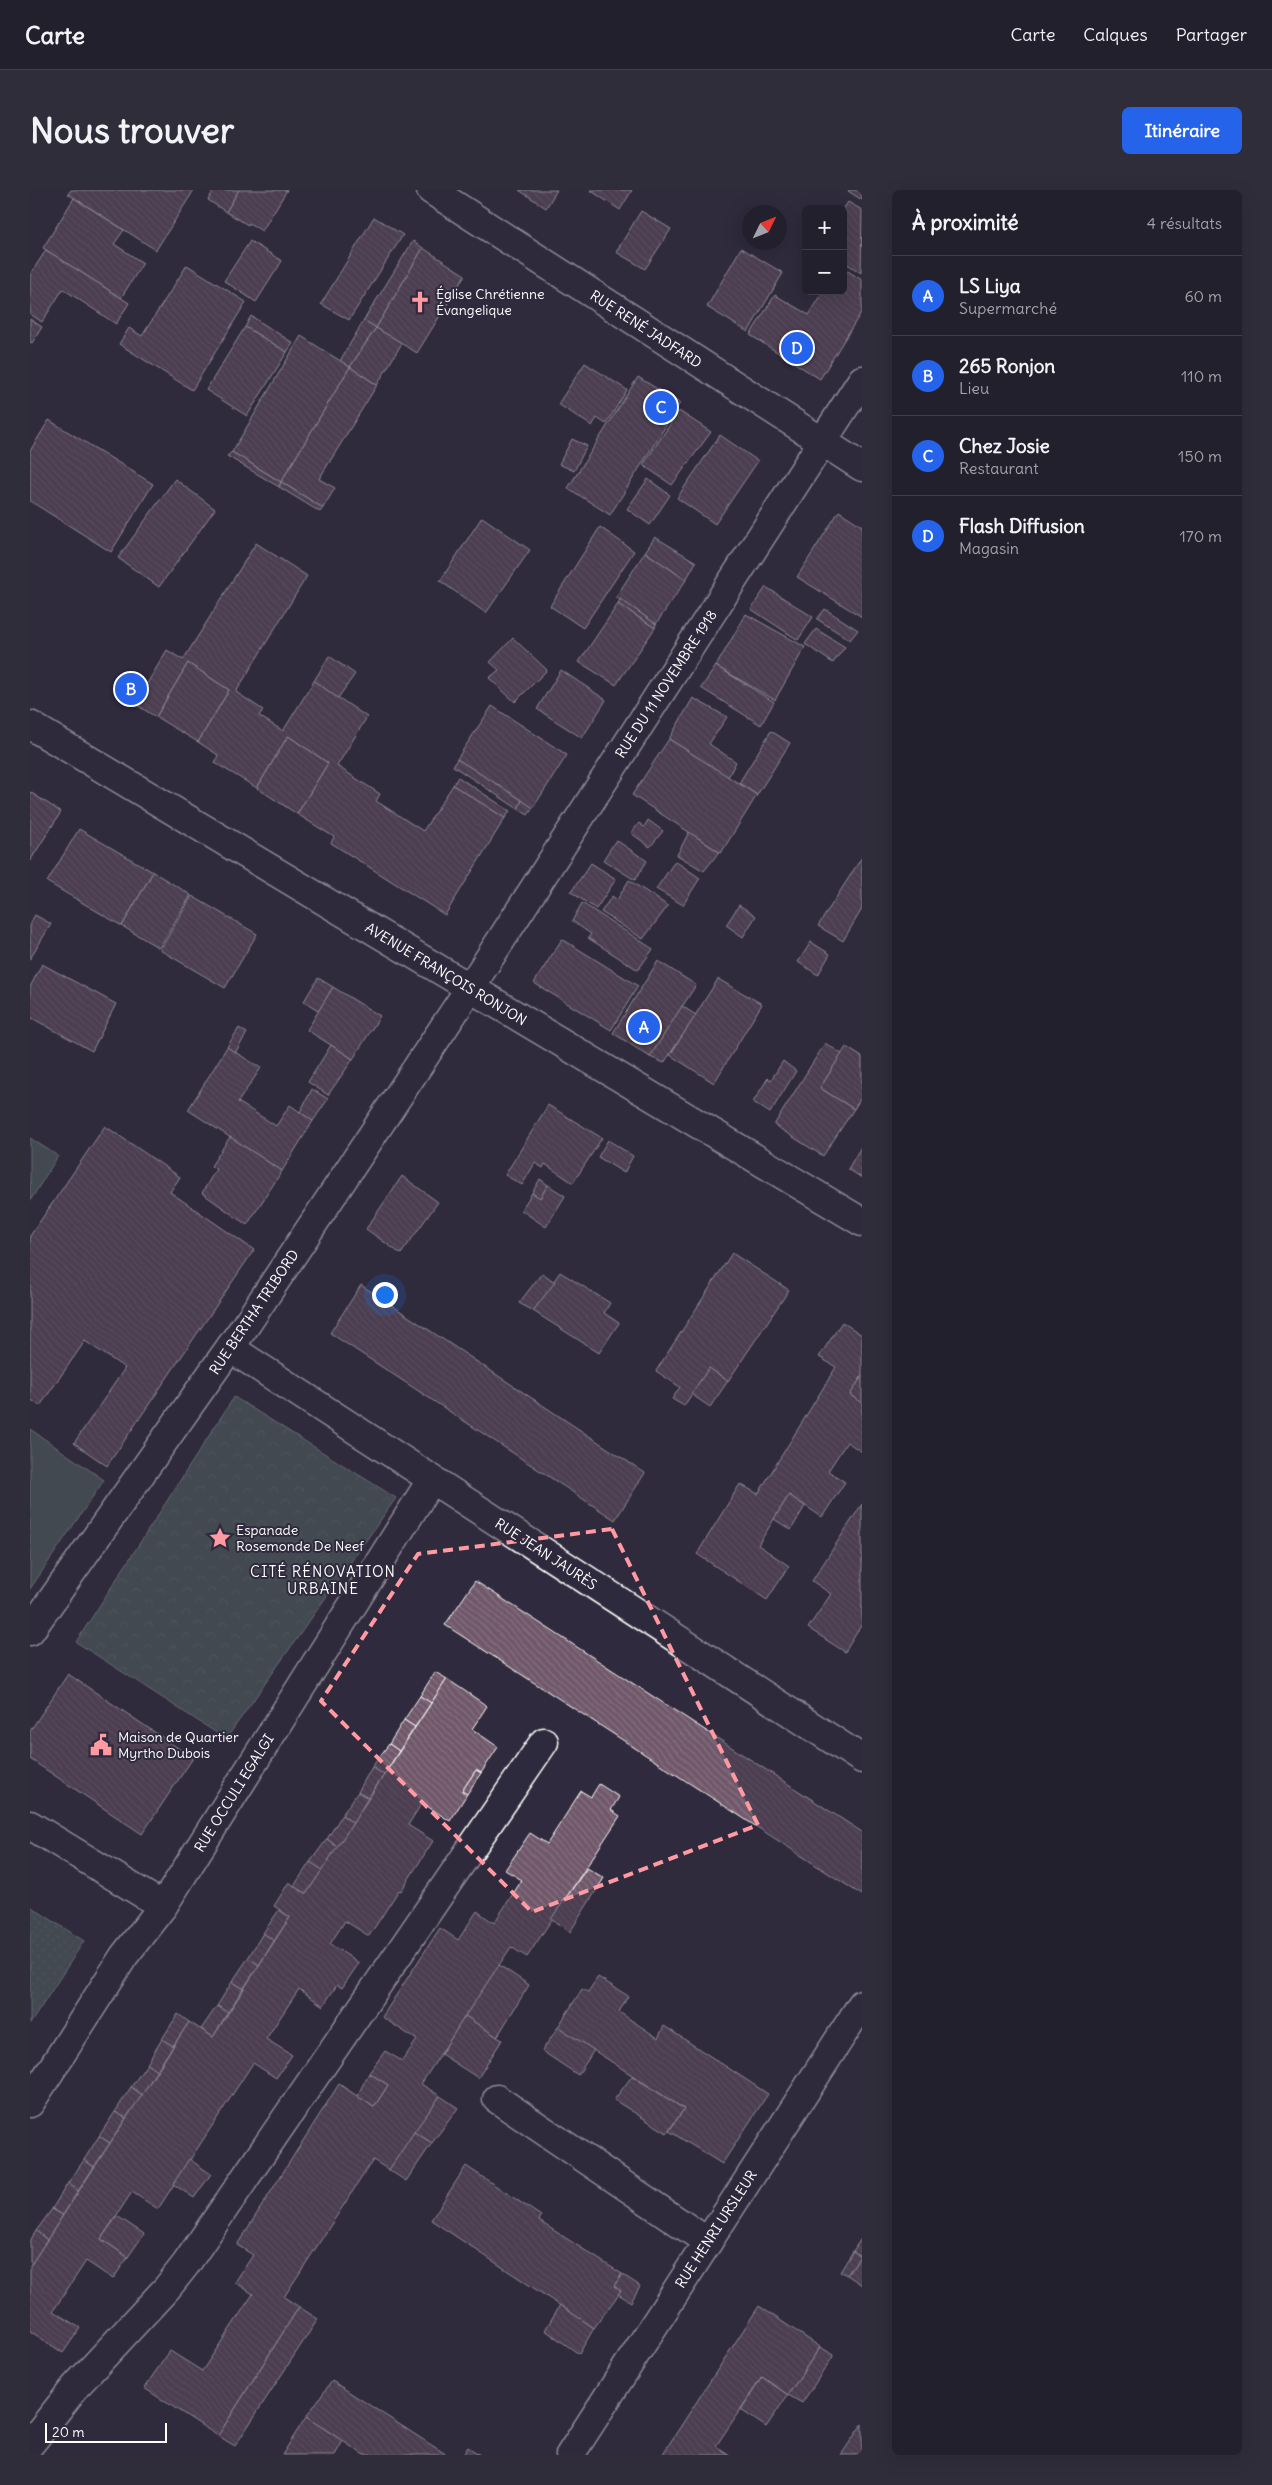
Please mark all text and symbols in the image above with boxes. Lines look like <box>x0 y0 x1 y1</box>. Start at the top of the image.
text: Carte <box>25 20 85 50</box>
text: Carte <box>1010 23 1055 46</box>
text: Calques <box>1083 23 1148 46</box>
text: Partager <box>1176 23 1247 46</box>
button: Itinéraire <box>1122 107 1242 154</box>
text: Nous trouver <box>30 108 234 152</box>
north arrow <box>742 205 787 250</box>
map controls <box>802 205 847 295</box>
button: + <box>802 205 847 250</box>
text: À proximité <box>912 209 1019 236</box>
text: 4 résultats <box>1147 213 1222 233</box>
button: − <box>802 250 847 295</box>
text: LS Liya <box>959 274 1021 298</box>
place label: Église Chrétienne Évangelique <box>436 285 545 319</box>
street label: RUE RENÉ JADFARD <box>587 286 705 372</box>
text: A <box>923 286 933 306</box>
text: 60 m <box>1184 286 1222 306</box>
church icon: Église Chrétienne Évangelique <box>407 289 433 315</box>
text: Supermarché <box>959 298 1057 318</box>
pin: D <box>781 329 813 367</box>
text: 265 Ronjon <box>959 354 1055 378</box>
text: B <box>923 366 933 386</box>
text: 110 m <box>1181 366 1222 386</box>
text: Lieu <box>959 378 989 398</box>
pin: C <box>645 388 677 426</box>
text: Chez Josie <box>959 434 1050 458</box>
text: C <box>923 446 933 466</box>
text: 150 m <box>1178 446 1222 466</box>
text: Restaurant <box>959 458 1039 478</box>
text: Flash Diffusion <box>959 514 1085 538</box>
text: D <box>922 526 934 546</box>
text: 170 m <box>1179 526 1222 546</box>
text: Magasin <box>959 538 1019 558</box>
street label: RUE DU 11 NOVEMBRE 1918 <box>611 607 721 761</box>
pin: B <box>115 670 147 708</box>
street label: AVENUE FRANÇOIS RONJON <box>362 919 530 1029</box>
pin: A <box>628 1008 660 1046</box>
street label: RUE BERTHA TRIBORD <box>205 1246 303 1378</box>
your location <box>372 1282 398 1308</box>
street label: RUE JEAN JAURÈS <box>492 1514 601 1594</box>
place label: Espanade Rosemonde De Neef <box>236 1521 364 1555</box>
place icon: Espanade Rosemonde De Neef <box>207 1525 233 1551</box>
district label: CITÉ RÉNOVATION URBAINE <box>250 1562 396 1598</box>
place label: Maison de Quartier Myrtho Dubois <box>118 1728 239 1762</box>
street label: RUE OCCULI EGALGI <box>190 1731 278 1855</box>
public building icon: Maison de Quartier Myrtho Dubois <box>88 1732 114 1758</box>
street label: RUE HENRI URSLEUR <box>671 2167 761 2291</box>
scale bar <box>45 2420 168 2443</box>
text: 20 m <box>52 2423 85 2441</box>

